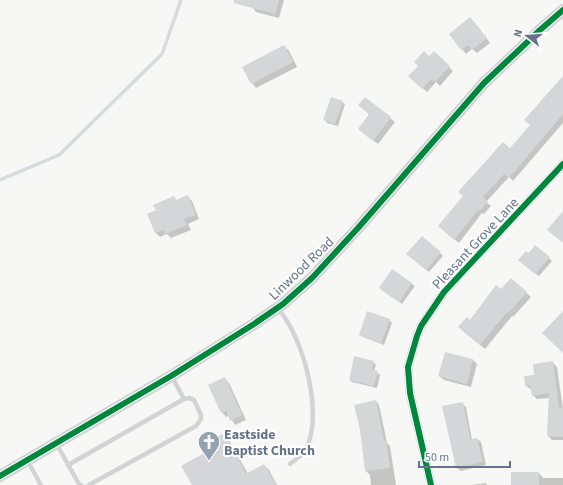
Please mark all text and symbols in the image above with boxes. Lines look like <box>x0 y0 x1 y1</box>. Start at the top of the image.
north arrow <box>507 16 547 56</box>
text: N <box>510 28 526 39</box>
street label: Pleasant Grove Lane <box>428 193 524 294</box>
street label: Linwood Road <box>265 232 339 305</box>
place label: Eastside Baptist Church <box>224 425 315 461</box>
church icon: Eastside Baptist Church <box>196 429 222 462</box>
scale bar <box>419 443 510 469</box>
text: 50 m <box>425 449 449 466</box>

